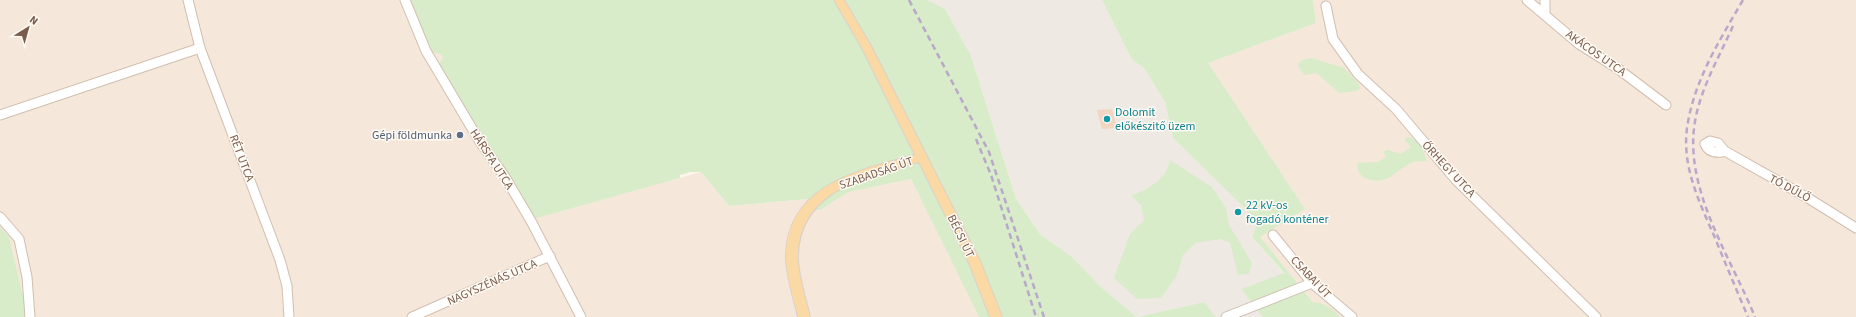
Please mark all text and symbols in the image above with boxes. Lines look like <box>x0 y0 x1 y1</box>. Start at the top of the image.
north arrow <box>8 8 48 48</box>
text: N <box>26 12 41 29</box>
street label: AKÁCOS UTCA <box>1562 26 1630 81</box>
place label: Dolomit előkészitő üzem <box>1115 104 1196 135</box>
marker: Dolomit előkészitő üzem <box>1102 114 1112 124</box>
street label: HÁRSFA UTCA <box>466 126 518 193</box>
place label: Gépi földmunka <box>372 127 452 144</box>
marker: Gépi földmunka <box>455 130 465 140</box>
street label: RÉT UTCA <box>225 132 258 185</box>
street label: ŐRHEGY UTCA <box>1418 137 1480 202</box>
street label: SZABADSÁG ÚT <box>837 153 916 194</box>
street label: TÓ DŰLŐ <box>1766 170 1814 207</box>
place label: 22 kV-os fogadó konténer <box>1246 197 1330 228</box>
marker: 22 kV-os fogadó konténer <box>1233 207 1243 217</box>
street label: BÉCSI ÚT <box>943 212 979 261</box>
street label: CSABAI ÚT <box>1286 252 1335 303</box>
street label: NAGYSZÉNÁS UTCA <box>445 255 540 310</box>

